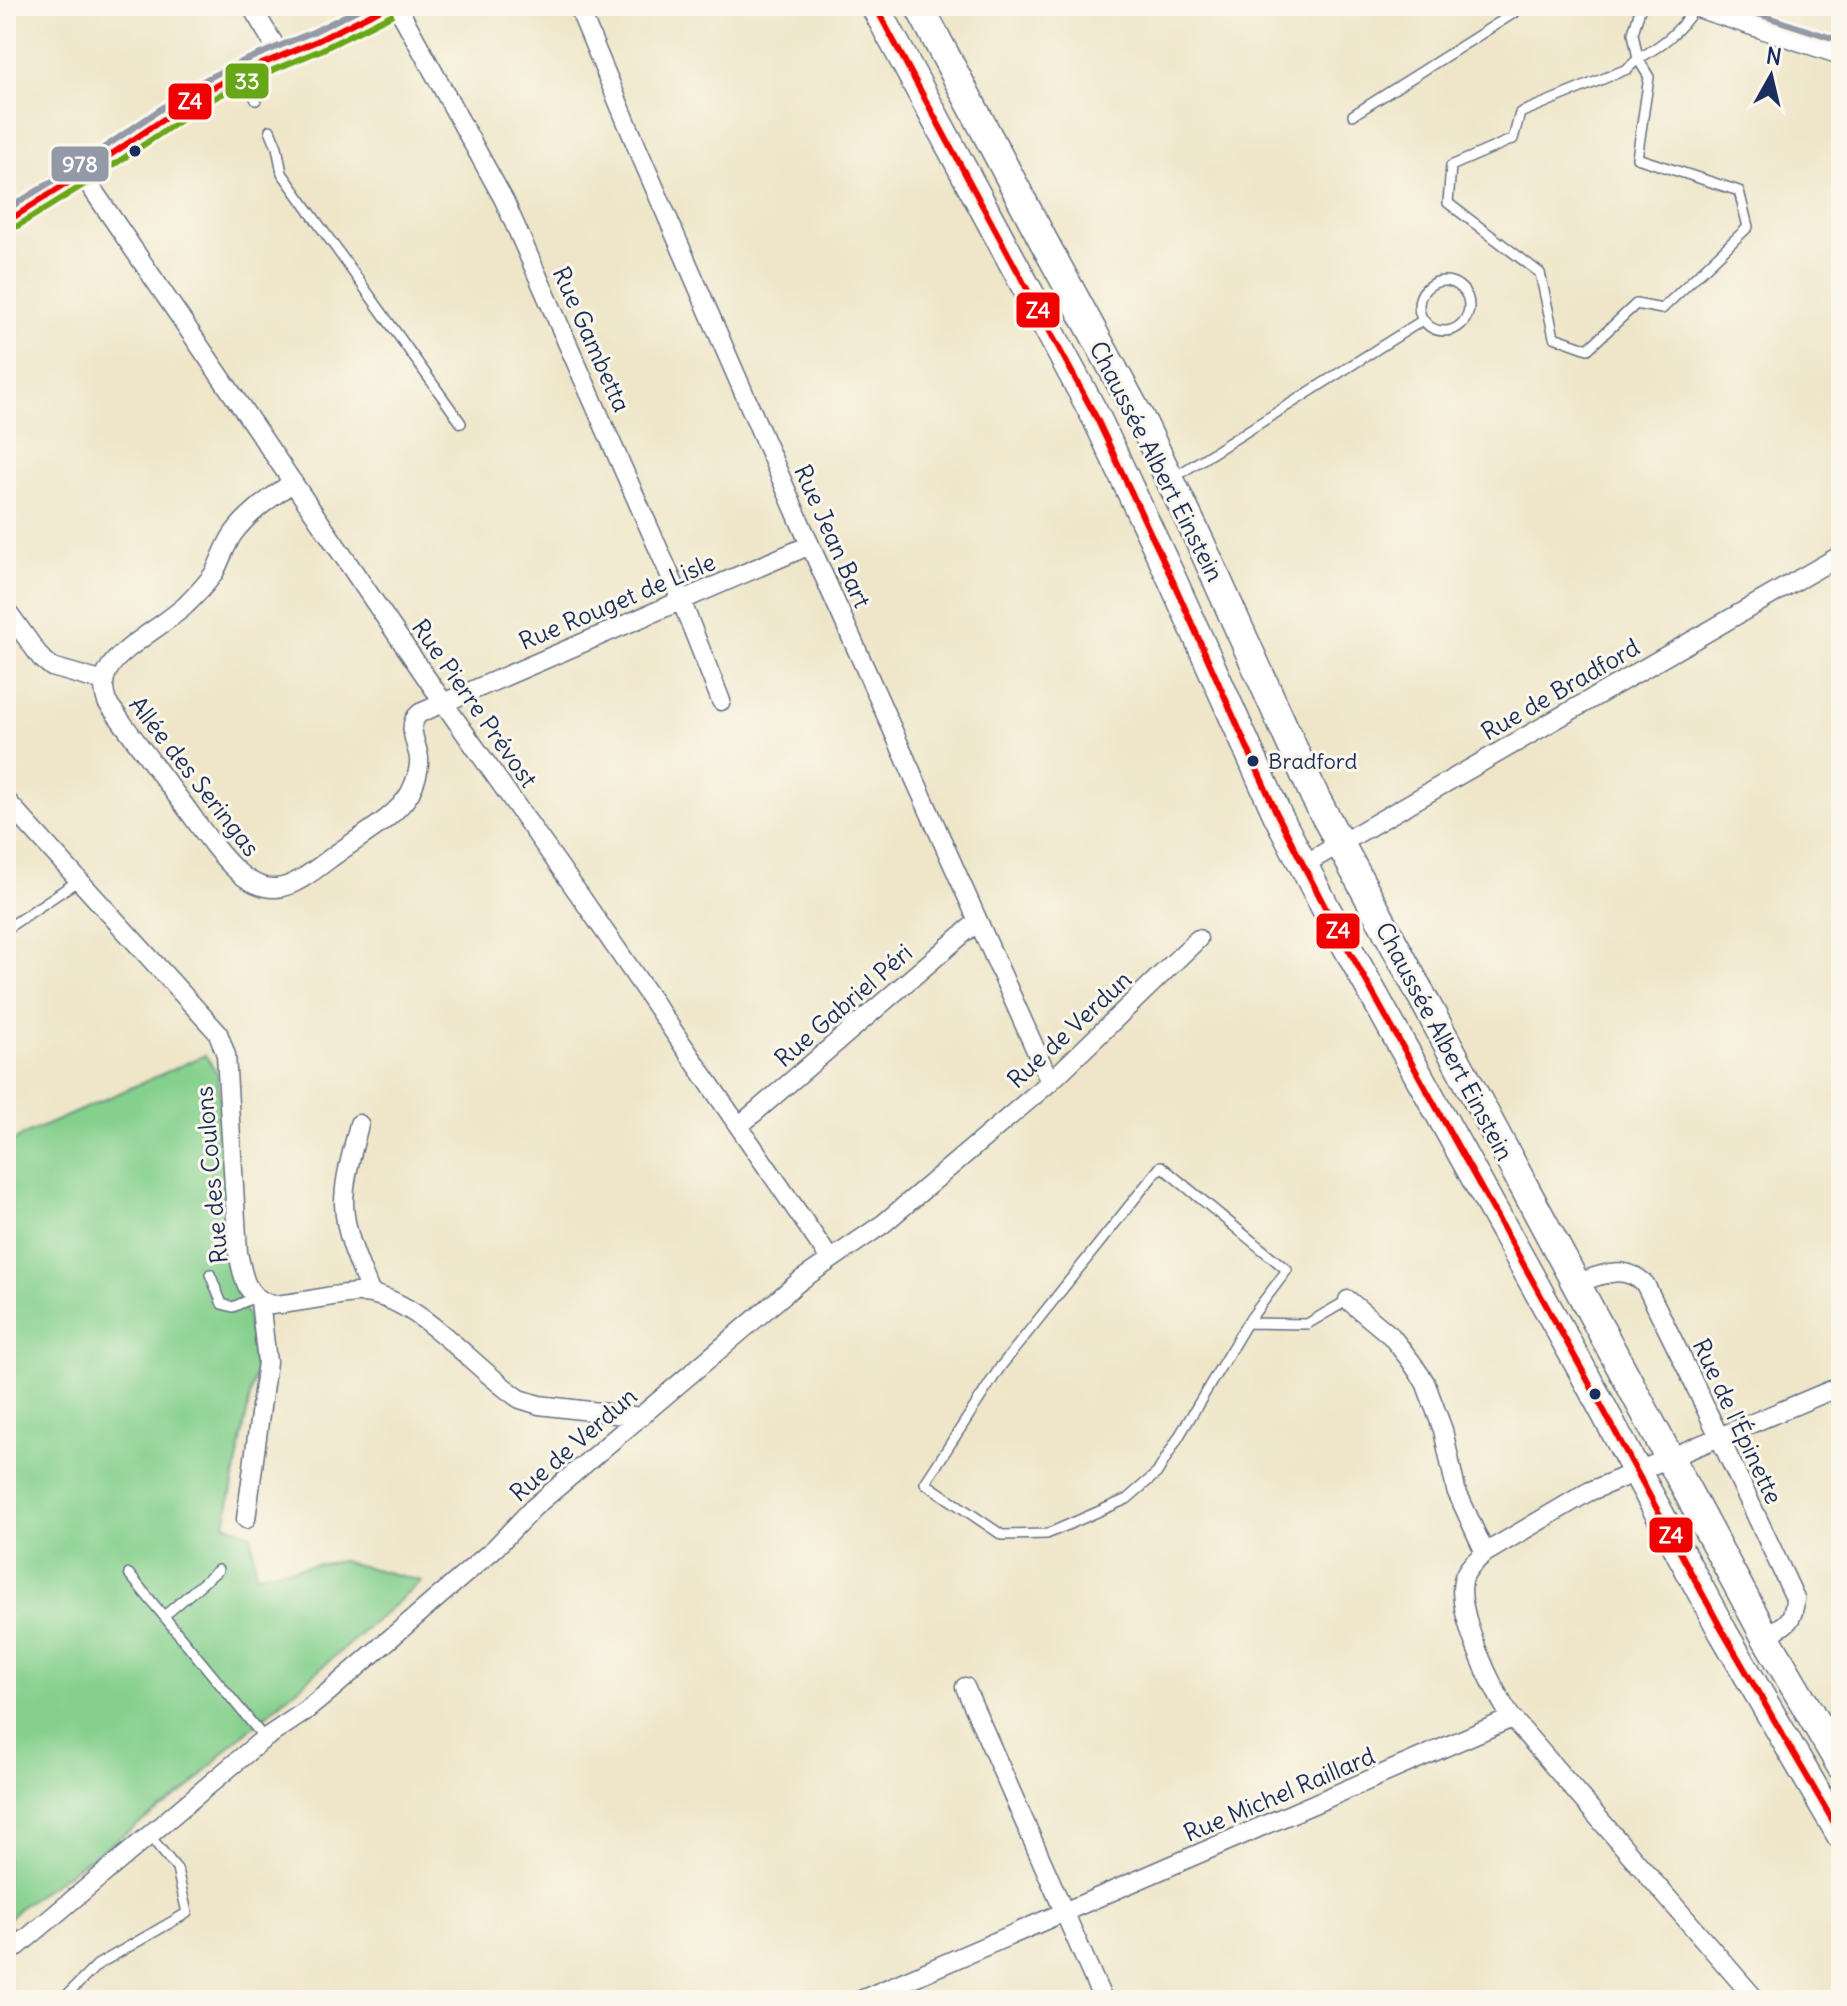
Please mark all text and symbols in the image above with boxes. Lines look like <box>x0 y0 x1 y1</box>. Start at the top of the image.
north arrow <box>1731 36 1811 116</box>
text: N <box>1764 41 1783 71</box>
line badge: 33 <box>224 62 270 100</box>
text: 33 <box>235 67 260 95</box>
line badge: Z4 <box>167 82 213 121</box>
text: Z4 <box>178 87 203 115</box>
unlabelled marker <box>127 143 143 159</box>
line badge: 978 <box>50 145 110 183</box>
text: 978 <box>62 150 98 178</box>
street label: Rue Gambetta <box>547 262 637 416</box>
line badge: Z4 <box>1015 291 1061 329</box>
text: Z4 <box>1026 296 1051 324</box>
street label: Chaussée Albert Einstein <box>1083 336 1231 586</box>
street label: Rue Jean Bart <box>788 460 878 612</box>
street label: Rue Rouget de Lisle <box>514 546 720 656</box>
street label: Rue Pierre Prévost <box>406 613 544 793</box>
street label: Rue de Bradford <box>1475 632 1645 746</box>
street label: Allée des Seringas <box>123 690 267 862</box>
place label: Bradford <box>1268 747 1358 775</box>
marker: Bradford <box>1245 753 1261 769</box>
line badge: Z4 <box>1315 912 1361 950</box>
text: Z4 <box>1326 916 1351 944</box>
street label: Chaussée Albert Einstein <box>1369 917 1521 1165</box>
street label: Rue Gabriel Péri <box>768 937 918 1073</box>
street label: Rue de Verdun <box>1001 964 1137 1094</box>
street label: Rue des Coulons <box>188 1085 234 1265</box>
street label: Rue de l'Épinette <box>1687 1334 1789 1508</box>
street label: Rue de Verdun <box>503 1381 643 1507</box>
unlabelled marker <box>1587 1386 1603 1402</box>
line badge: Z4 <box>1648 1516 1694 1554</box>
text: Z4 <box>1659 1521 1684 1549</box>
street label: Rue Michel Raillard <box>1179 1740 1379 1848</box>

